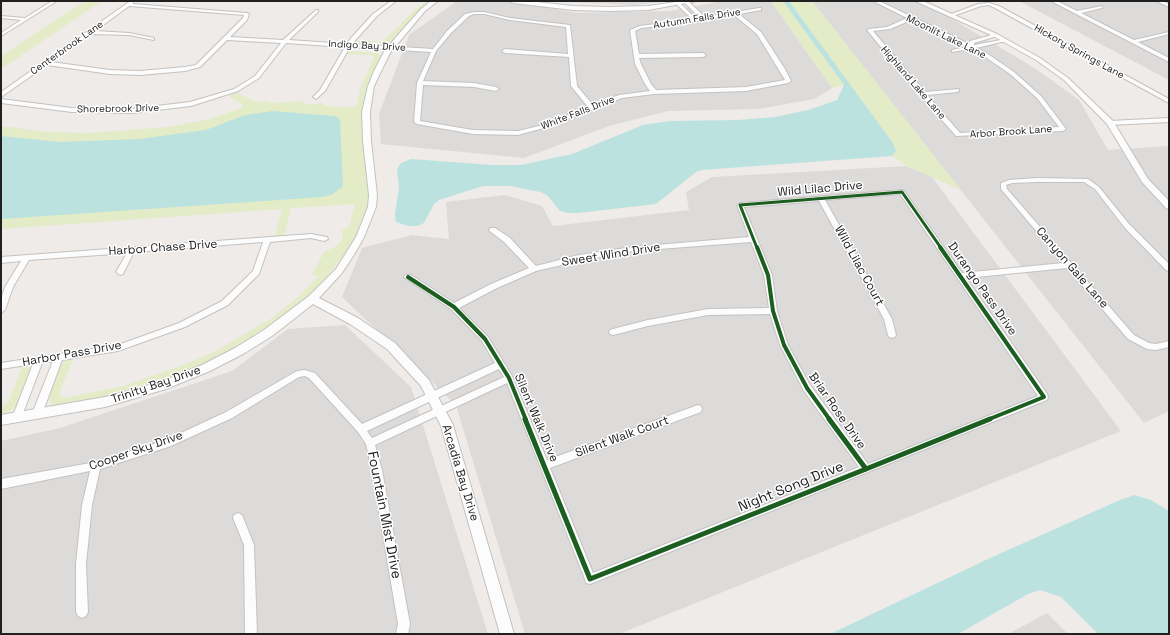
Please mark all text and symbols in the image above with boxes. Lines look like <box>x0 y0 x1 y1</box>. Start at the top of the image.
street label: Autumn Falls Drive <box>652 6 742 32</box>
street label: Moonlit Lake Lane <box>904 12 988 62</box>
street label: Centerbrook Lane <box>28 18 106 78</box>
street label: Hickory Springs Lane <box>1032 22 1126 82</box>
street label: Indigo Bay Drive <box>328 38 406 54</box>
street label: Highland Lake Lane <box>878 44 948 122</box>
street label: White Falls Drive <box>539 93 617 133</box>
street label: Shorebrook Drive <box>77 102 159 116</box>
street label: Arbor Brook Lane <box>969 123 1053 141</box>
street label: Wild Lilac Drive <box>777 178 863 200</box>
street label: Wild Lilac Court <box>831 224 887 308</box>
street label: Canyon Gale Lane <box>1033 224 1111 312</box>
street label: Harbor Chase Drive <box>108 237 218 259</box>
street label: Sweet Wind Drive <box>561 240 661 270</box>
street label: Durango Pass Drive <box>944 240 1020 338</box>
street label: Harbor Pass Drive <box>21 338 123 370</box>
street label: Trinity Bay Drive <box>109 363 203 407</box>
street label: Briar Rose Drive <box>805 370 869 452</box>
street label: Silent Walk Drive <box>511 372 561 464</box>
street label: Silent Walk Court <box>573 413 671 461</box>
street label: Arcadia Bay Drive <box>438 423 482 523</box>
street label: Cooper Sky Drive <box>87 428 185 474</box>
street label: Fountain Mist Drive <box>363 450 405 580</box>
street label: Night Song Drive <box>736 458 846 516</box>

